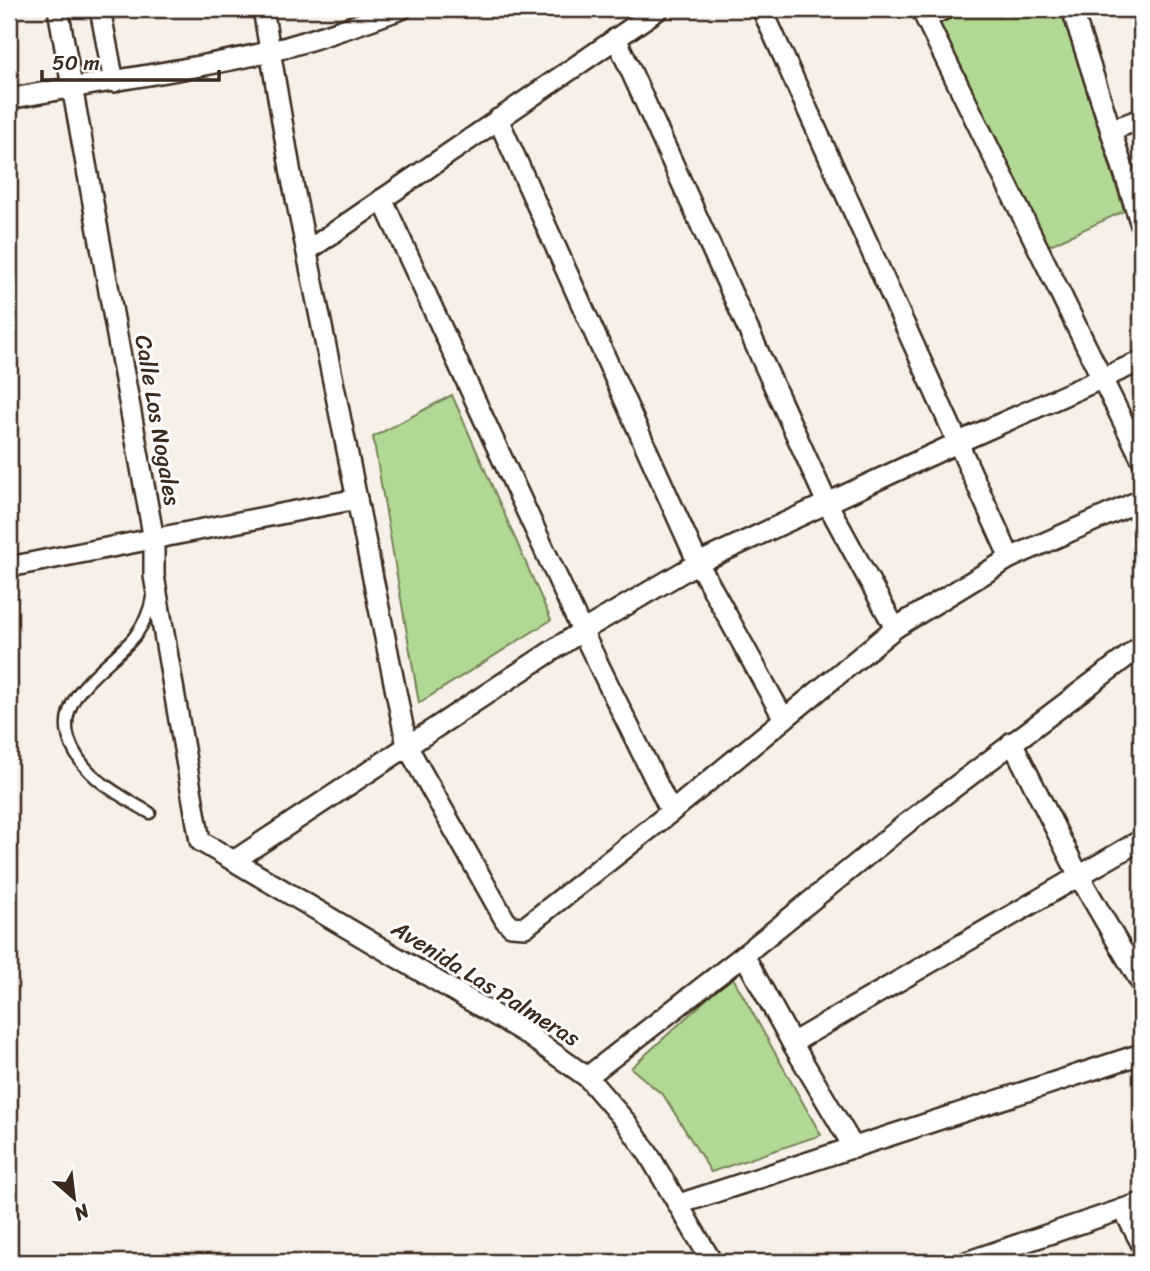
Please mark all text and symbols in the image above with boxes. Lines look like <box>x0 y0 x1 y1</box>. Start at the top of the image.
scale bar <box>42 38 219 82</box>
text: 50 m <box>52 44 100 82</box>
street label: Calle Los Nogales <box>122 332 193 509</box>
street label: Avenida Las Palmeras <box>382 908 589 1058</box>
north arrow <box>38 1162 108 1232</box>
text: N <box>67 1194 96 1231</box>

